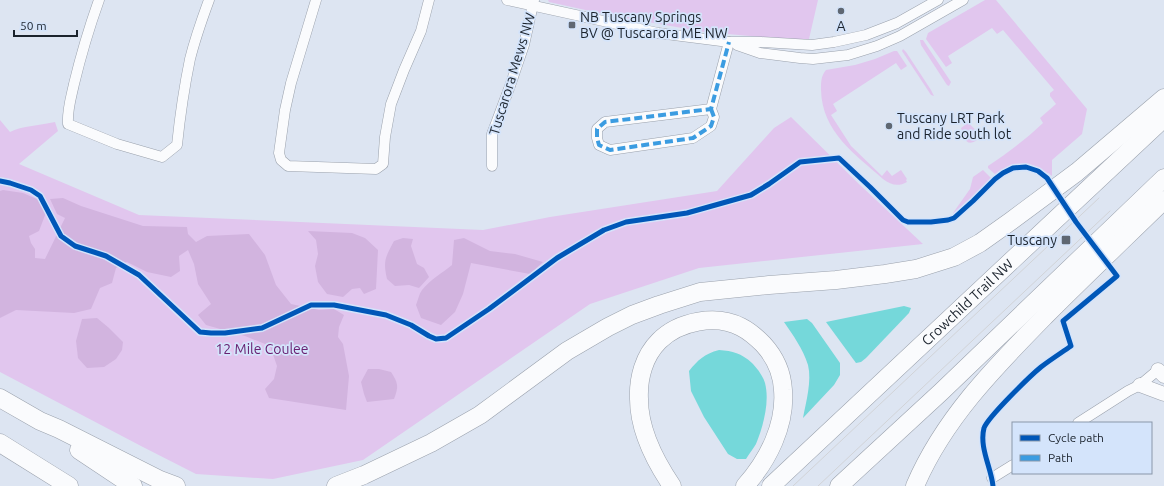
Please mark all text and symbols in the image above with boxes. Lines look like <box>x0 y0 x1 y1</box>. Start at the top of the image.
marker: A <box>836 6 846 16</box>
place label: NB Tuscany Springs BV @ Tuscarora ME NW <box>580 9 728 41</box>
street label: Tuscarora Mews NW <box>486 11 538 137</box>
scale bar <box>14 12 77 38</box>
place label: A <box>836 18 846 34</box>
text: 50 m <box>20 19 47 32</box>
marker: NB Tuscany Springs BV @ Tuscarora ME NW <box>567 20 577 30</box>
place label: Tuscany LRT Park and Ride south lot <box>897 110 1012 142</box>
marker: Tuscany LRT Park and Ride south lot <box>884 121 894 131</box>
place label: Tuscany <box>1007 232 1057 248</box>
marker: Tuscany <box>1060 234 1072 246</box>
street label: Crowchild Trail NW <box>918 256 1016 349</box>
park label: 12 Mile Coulee <box>215 341 309 357</box>
legend <box>1012 422 1152 474</box>
text: Cycle path <box>1048 431 1104 444</box>
text: Path <box>1048 451 1073 464</box>

